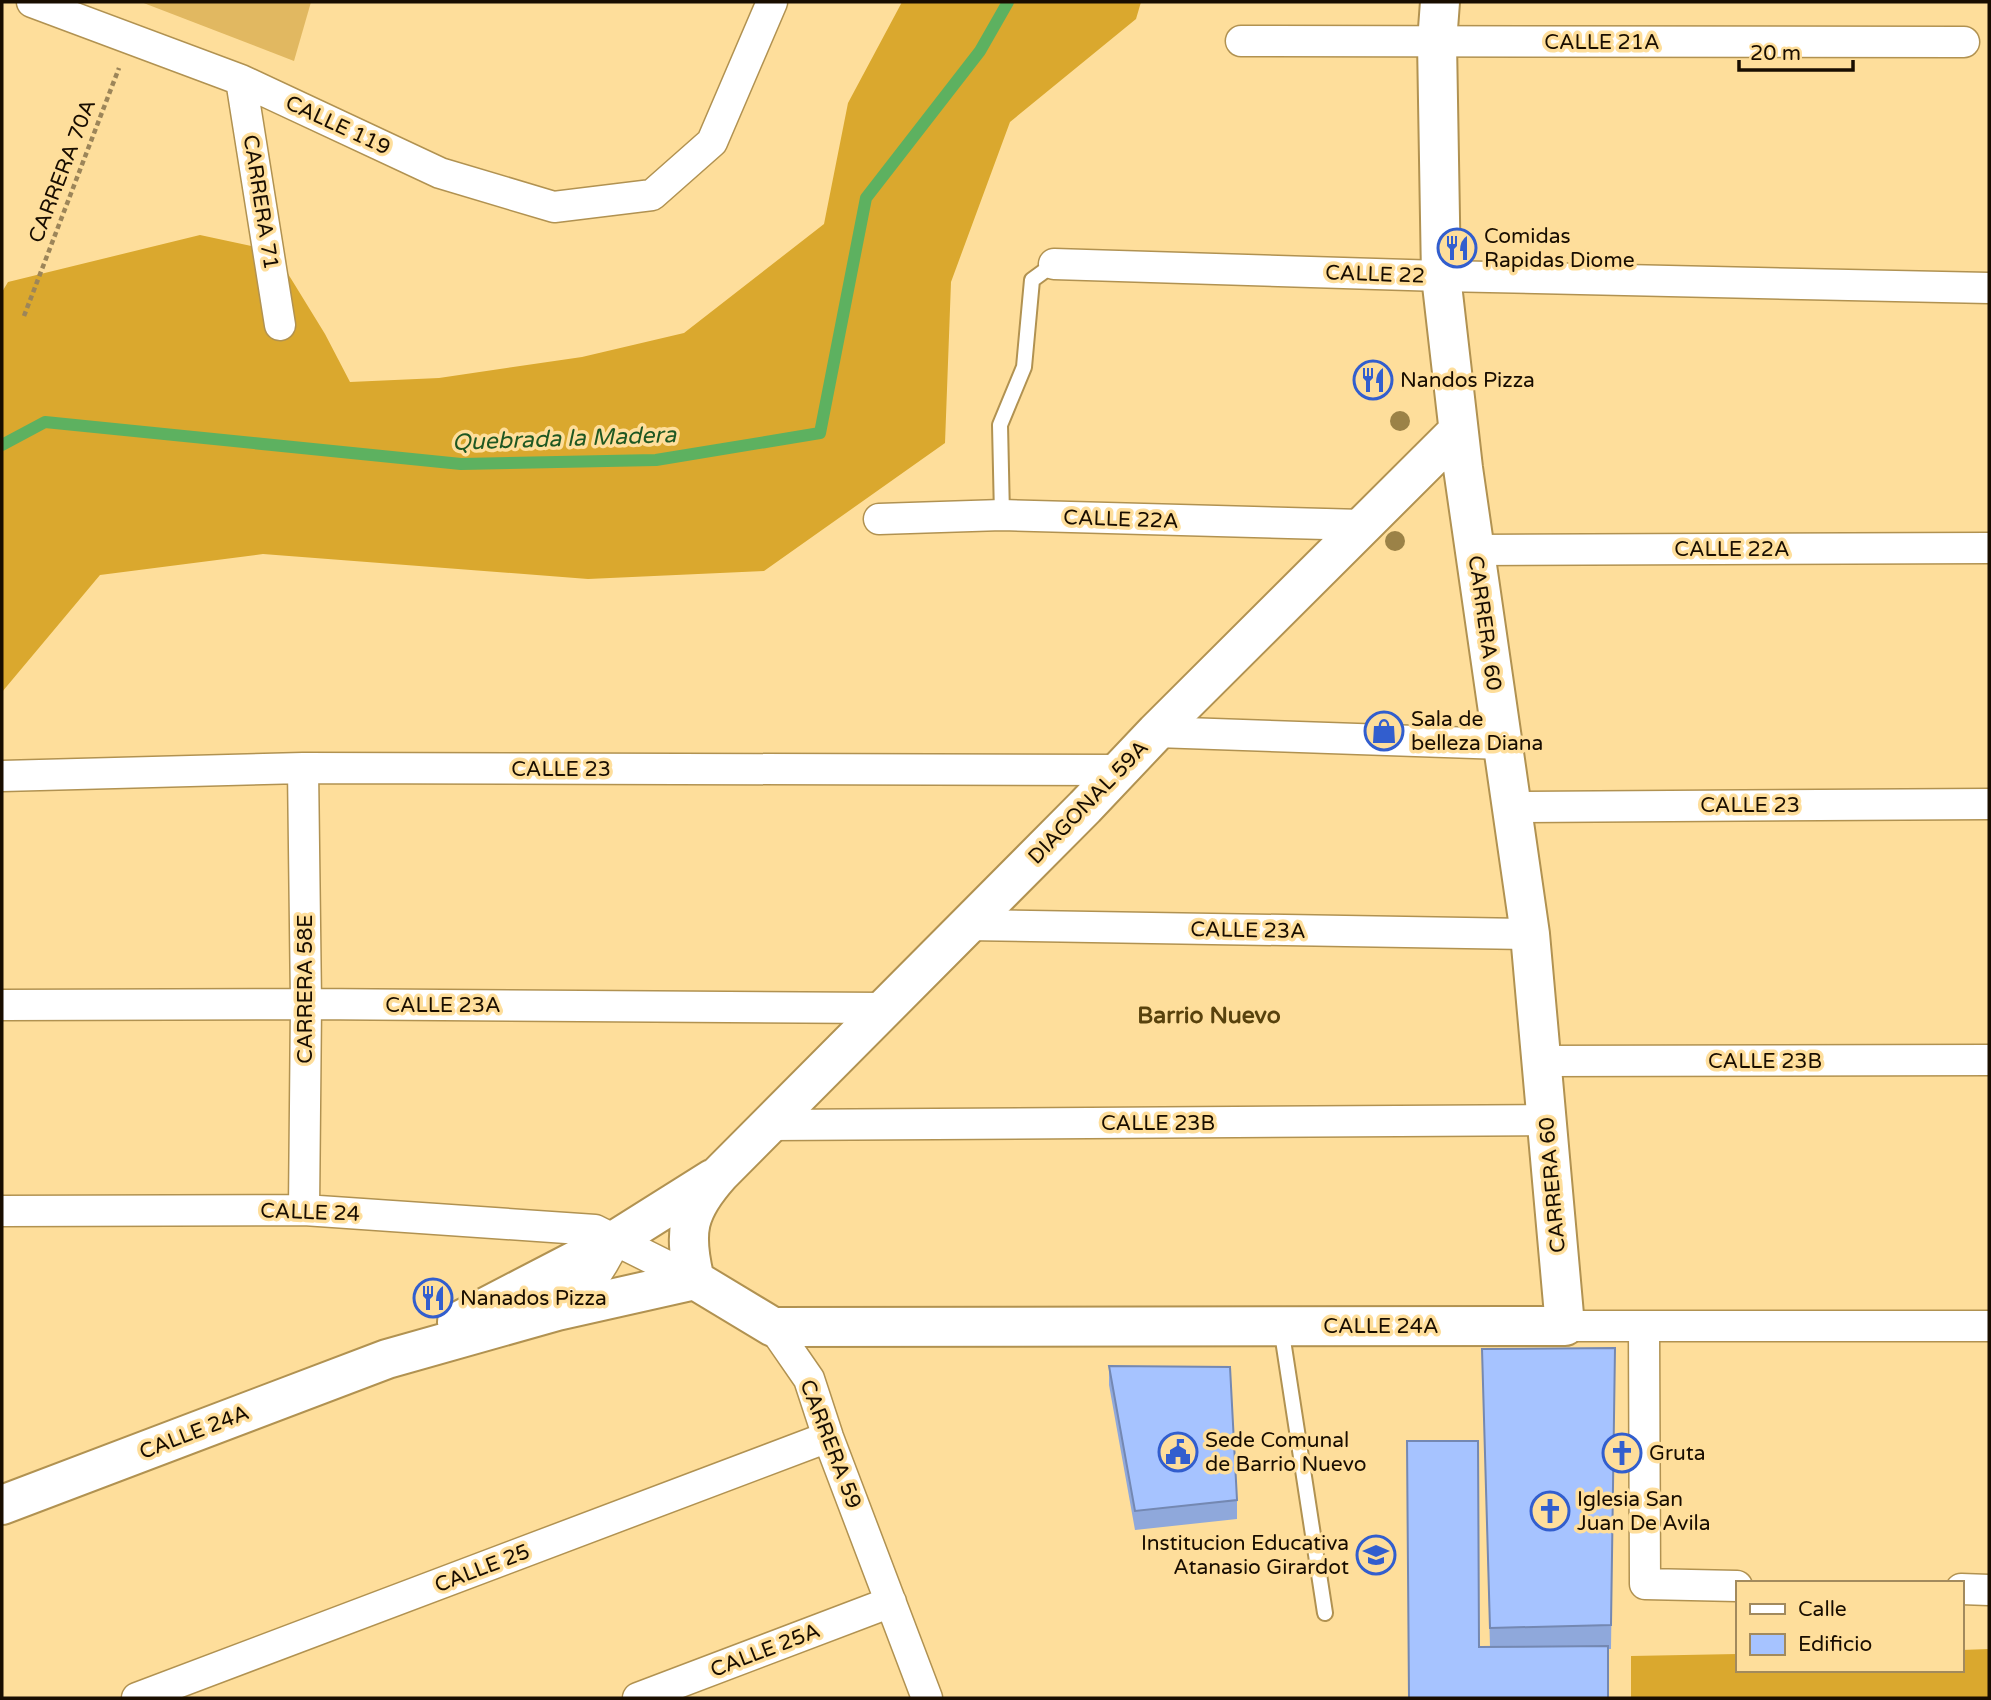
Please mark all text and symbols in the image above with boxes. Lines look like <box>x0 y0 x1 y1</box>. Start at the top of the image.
scale bar <box>1739 28 1853 72</box>
street label: CALLE 21A <box>1544 30 1660 55</box>
text: 20 m <box>1750 41 1801 66</box>
street label: CALLE 119 <box>281 90 394 161</box>
street label: CARRERA 70A <box>24 96 101 246</box>
street label: CARRERA 71 <box>238 133 283 271</box>
place label: Comidas Rapidas Diome <box>1484 224 1635 273</box>
restaurant icon: Comidas Rapidas Diome <box>1436 227 1478 269</box>
street label: CALLE 22 <box>1325 260 1425 289</box>
restaurant icon: Nandos Pizza <box>1352 359 1394 401</box>
place label: Nandos Pizza <box>1400 368 1535 393</box>
water label: Quebrada la Madera <box>451 421 678 457</box>
street label: CALLE 22A <box>1063 505 1179 534</box>
street label: CALLE 22A <box>1674 537 1790 562</box>
street label: CARRERA 60 <box>1463 554 1506 692</box>
place label: Sala de belleza Diana <box>1411 707 1543 756</box>
shop icon: Sala de belleza Diana <box>1363 710 1405 752</box>
street label: DIAGONAL 59A <box>1023 735 1154 869</box>
street label: CALLE 23 <box>511 757 611 782</box>
street label: CALLE 23 <box>1700 793 1800 818</box>
street label: CARRERA 58E <box>293 914 318 1064</box>
street label: CALLE 23A <box>1190 917 1306 944</box>
street label: CALLE 23A <box>385 993 501 1018</box>
district label: Barrio Nuevo <box>1137 1002 1281 1030</box>
street label: CALLE 23B <box>1708 1049 1822 1074</box>
street label: CALLE 23B <box>1101 1111 1215 1136</box>
street label: CARRERA 60 <box>1534 1116 1571 1254</box>
street label: CALLE 24 <box>260 1198 360 1227</box>
restaurant icon: Nanados Pizza <box>412 1277 454 1319</box>
place label: Nanados Pizza <box>460 1286 607 1311</box>
street label: CALLE 24A <box>1323 1314 1439 1339</box>
street label: CARRERA 59 <box>794 1376 867 1512</box>
street label: CALLE 24A <box>136 1400 253 1465</box>
place label: Sede Comunal de Barrio Nuevo <box>1205 1428 1366 1477</box>
public building icon: Sede Comunal de Barrio Nuevo <box>1157 1431 1199 1473</box>
church icon: Gruta <box>1601 1432 1643 1474</box>
place label: Gruta <box>1649 1441 1706 1466</box>
place label: Iglesia San Juan De Avila <box>1577 1487 1711 1536</box>
church icon: Iglesia San Juan De Avila <box>1529 1490 1571 1532</box>
place label: Institucion Educativa Atanasio Girardot <box>1141 1531 1349 1580</box>
school or university icon: Institucion Educativa Atanasio Girardot <box>1355 1534 1397 1576</box>
street label: CALLE 25 <box>431 1539 533 1598</box>
legend <box>1736 1581 1963 1672</box>
text: Calle <box>1798 1597 1847 1622</box>
street label: CALLE 25A <box>707 1618 824 1683</box>
text: Edificio <box>1798 1632 1872 1657</box>

